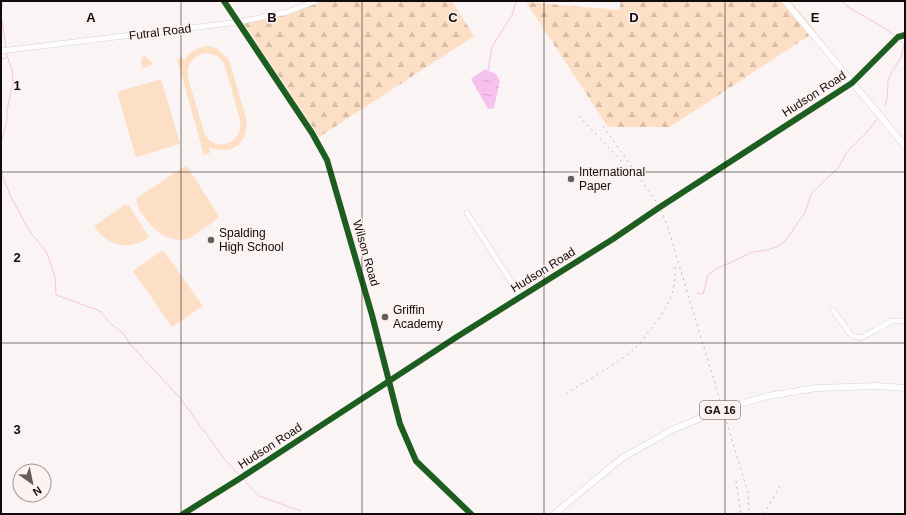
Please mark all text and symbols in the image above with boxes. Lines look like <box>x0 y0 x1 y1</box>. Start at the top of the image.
text: A <box>86 10 96 25</box>
text: B <box>267 10 277 25</box>
text: C <box>448 10 458 25</box>
text: D <box>629 10 639 25</box>
text: E <box>811 10 820 25</box>
street label: Futral Road <box>128 21 192 43</box>
street label: Hudson Road <box>779 68 849 120</box>
text: 1 <box>13 78 21 93</box>
place label: International Paper <box>579 165 645 193</box>
marker: International Paper <box>566 174 576 184</box>
street label: Wilson Road <box>350 218 382 288</box>
place label: Spalding High School <box>219 226 284 254</box>
marker: Spalding High School <box>206 235 216 245</box>
street label: Hudson Road <box>508 245 578 295</box>
text: 2 <box>13 250 21 265</box>
place label: Griffin Academy <box>393 303 443 331</box>
marker: Griffin Academy <box>380 312 390 322</box>
road number: GA 16 <box>700 401 740 419</box>
street label: Hudson Road <box>235 420 305 472</box>
text: 3 <box>13 422 21 437</box>
north arrow <box>12 463 52 503</box>
text: N <box>31 484 44 499</box>

